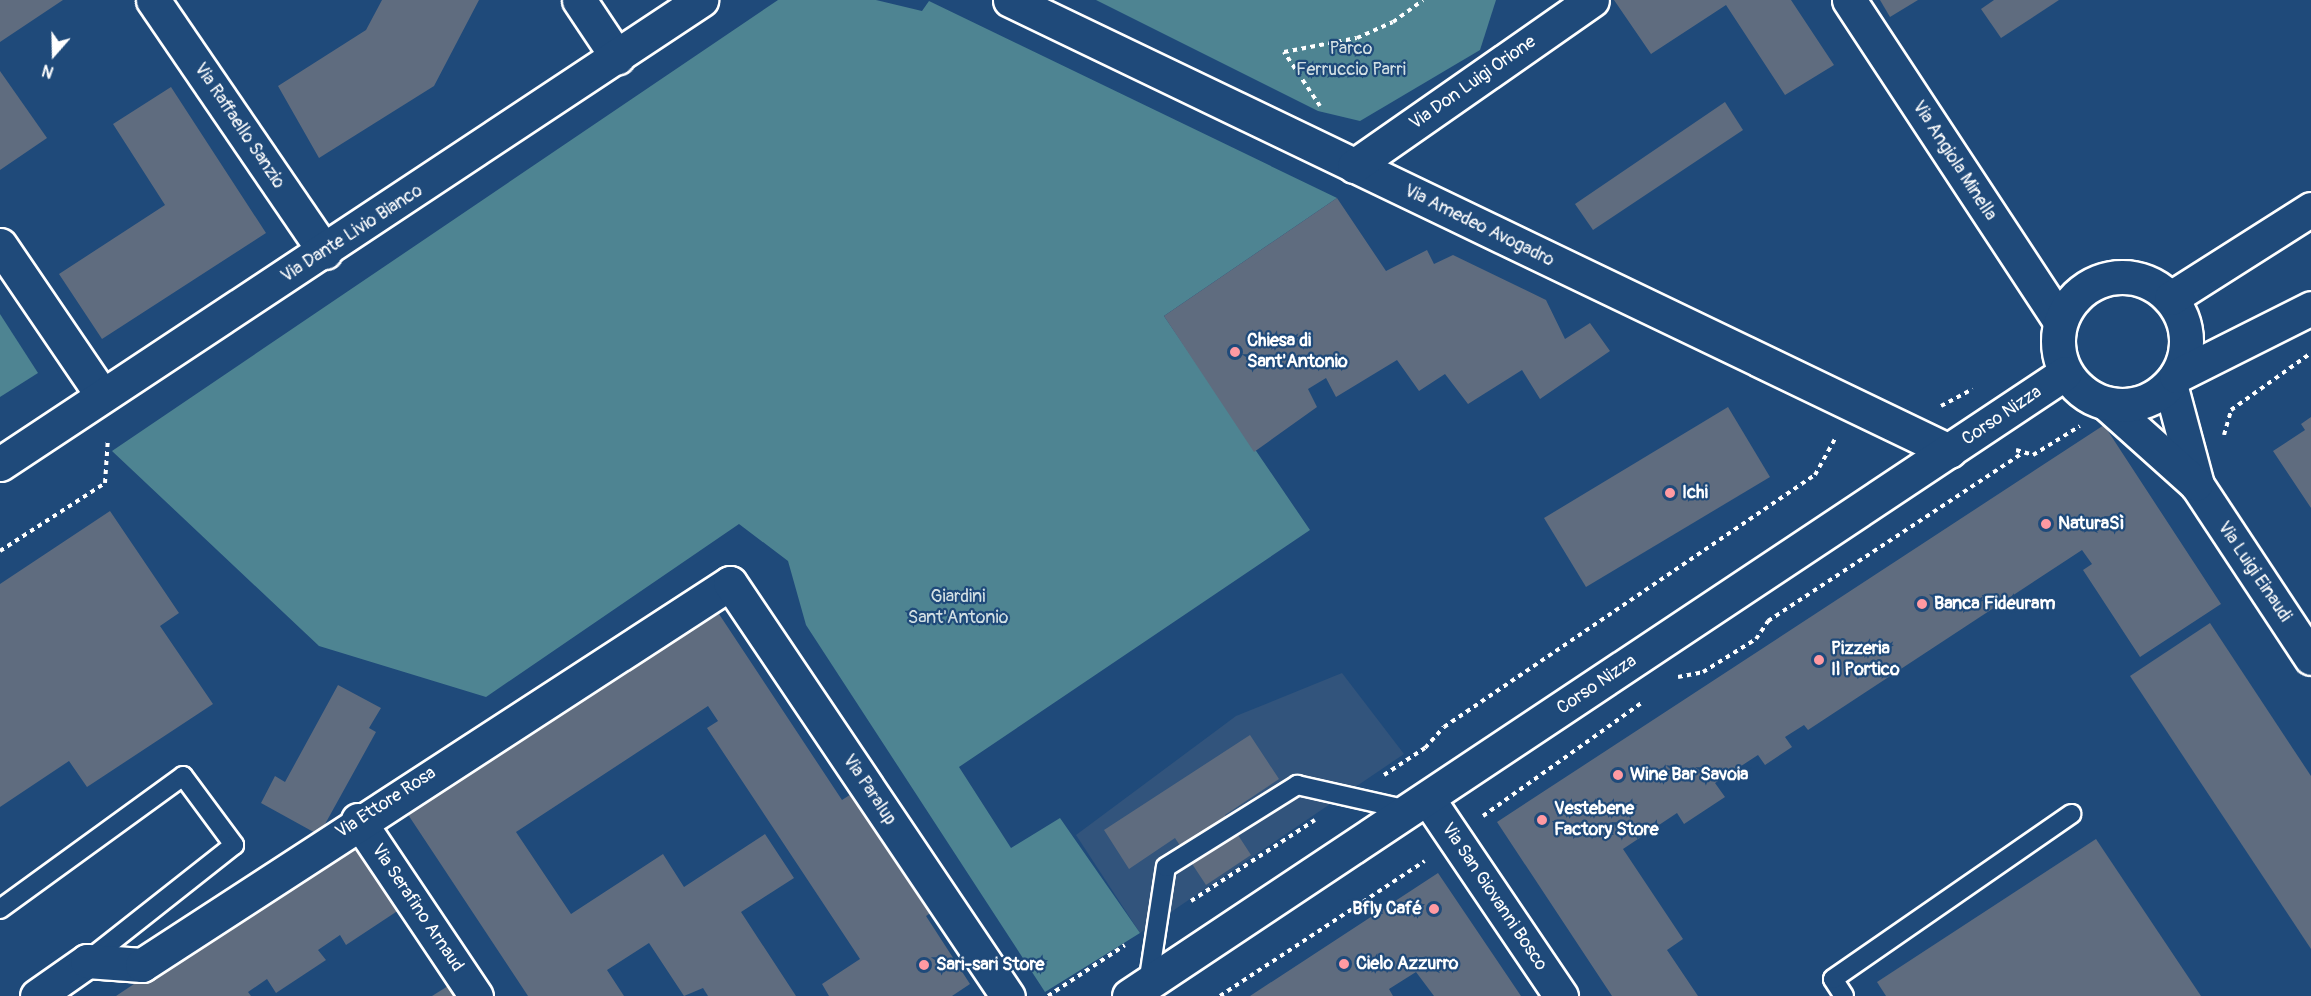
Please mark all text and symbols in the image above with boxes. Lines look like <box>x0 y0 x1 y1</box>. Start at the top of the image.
north arrow <box>24 24 84 84</box>
street label: Via Don Luigi Orione <box>1406 31 1540 135</box>
park label: Parco Ferruccio Parri <box>1296 39 1406 82</box>
street label: Via Raffaello Sanzio <box>189 59 289 193</box>
text: N <box>39 60 56 82</box>
street label: Via Angiola Minella <box>1907 97 2001 225</box>
street label: Via Dante Livio Bianco <box>277 180 427 288</box>
street label: Via Amedeo Avogadro <box>1400 180 1558 272</box>
place label: Chiesa di Sant'Antonio <box>1247 331 1348 374</box>
marker: Chiesa di Sant'Antonio <box>1228 345 1242 359</box>
street label: Corso Nizza <box>1958 382 2046 450</box>
place label: Ichi <box>1682 482 1708 504</box>
marker: Ichi <box>1663 486 1677 500</box>
place label: NaturaSì <box>2058 513 2124 535</box>
marker: NaturaSì <box>2039 517 2053 531</box>
street label: Via Luigi Einaudi <box>2212 518 2296 626</box>
park label: Giardini Sant'Antonio <box>908 587 1008 630</box>
place label: Banca Fideuram <box>1934 593 2055 615</box>
marker: Banca Fideuram <box>1915 597 1929 611</box>
place label: Pizzeria Il Portico <box>1831 639 1900 682</box>
street label: Corso Nizza <box>1553 651 1641 719</box>
marker: Pizzeria Il Portico <box>1812 653 1826 667</box>
street label: Via Paralup <box>838 751 900 829</box>
street label: Via Ettore Rosa <box>332 763 440 843</box>
place label: Wine Bar Savoia <box>1630 764 1748 786</box>
marker: Wine Bar Savoia <box>1611 768 1625 782</box>
place label: Vestebene Factory Store <box>1554 799 1659 842</box>
marker: Vestebene Factory Store <box>1535 813 1549 827</box>
street label: Via San Giovanni Bosco <box>1437 819 1551 975</box>
street label: Via Serafino Arnaud <box>366 840 468 976</box>
place label: Bfly Café <box>1352 898 1422 920</box>
marker: Bfly Café <box>1427 902 1441 916</box>
place label: Cielo Azzurro <box>1356 953 1459 975</box>
place label: Sari-sari Store <box>936 954 1044 976</box>
marker: Cielo Azzurro <box>1337 957 1351 971</box>
marker: Sari-sari Store <box>917 958 931 972</box>

